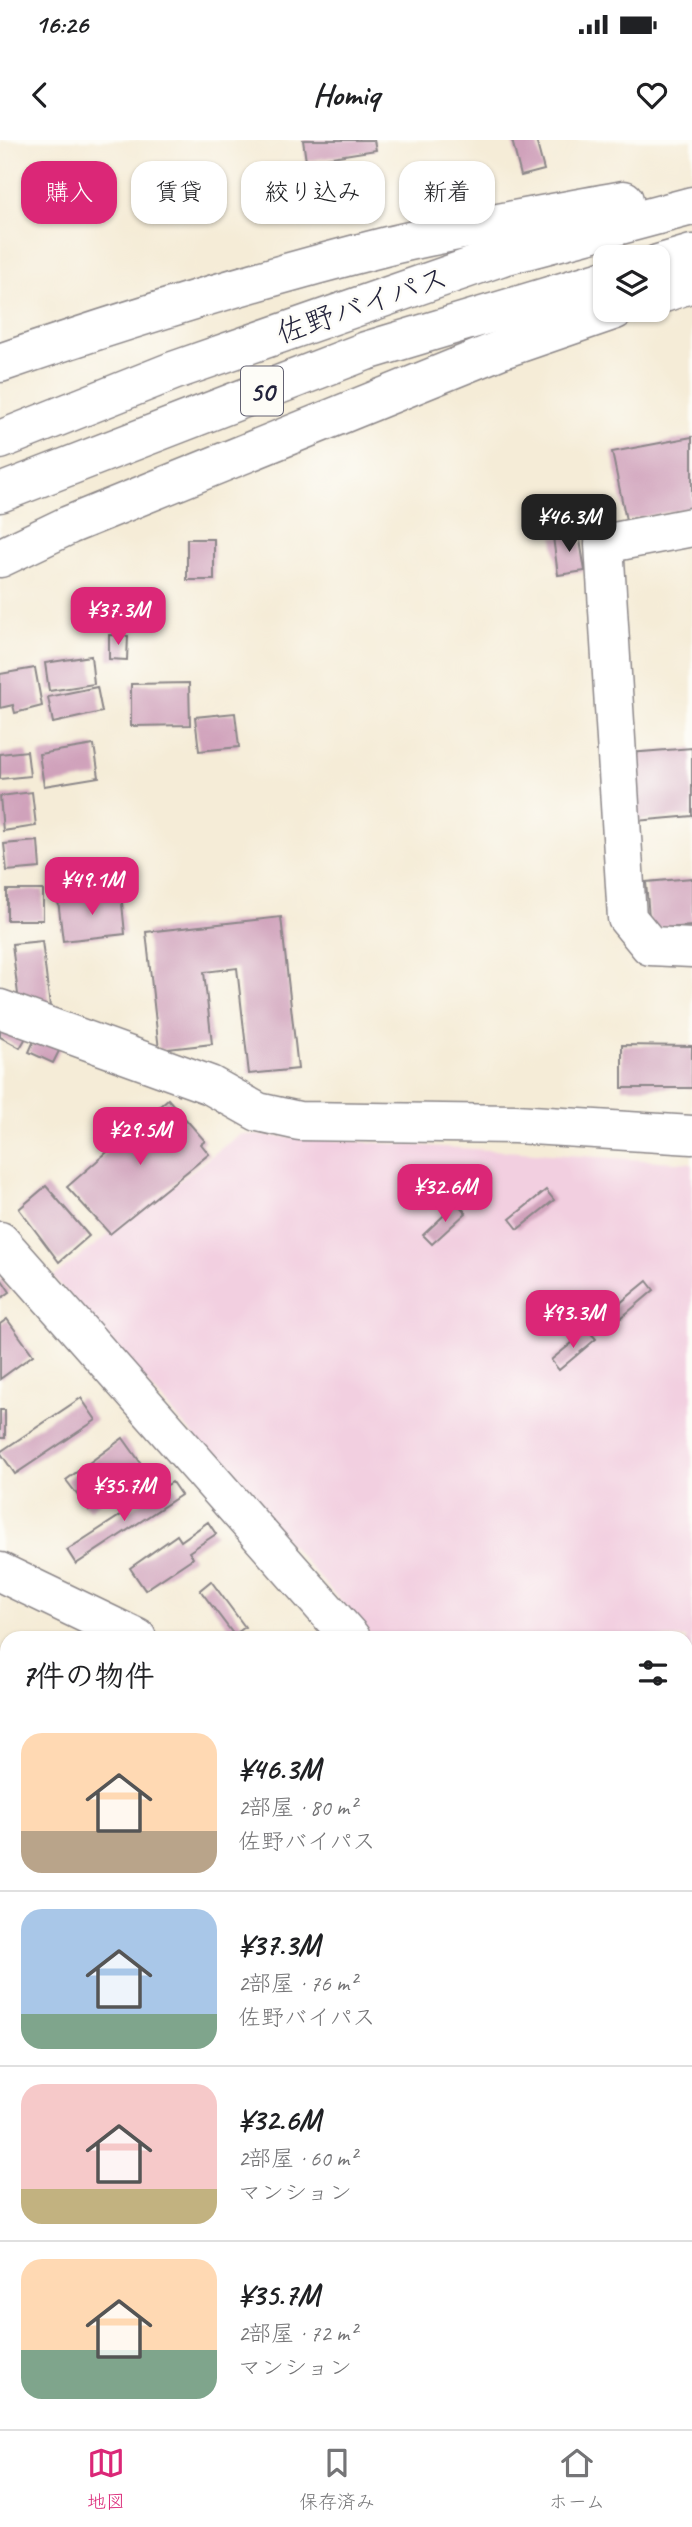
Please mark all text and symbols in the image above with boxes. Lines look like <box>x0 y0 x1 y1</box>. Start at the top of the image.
text: 16:26 <box>35 8 88 41</box>
text: Homiq <box>313 74 379 115</box>
icon: back <box>21 76 59 114</box>
icon: heart <box>633 76 671 114</box>
chip: 購入 <box>21 161 117 224</box>
chip: 賃貸 <box>131 161 227 224</box>
chip: 絞り込み <box>241 161 385 224</box>
chip: 新着 <box>399 161 495 224</box>
map controls <box>593 245 670 322</box>
button: layers <box>593 245 670 322</box>
street label: 佐野バイパス <box>271 258 453 352</box>
road number: 50 <box>241 366 283 416</box>
pin: ¥46.3M <box>512 494 626 554</box>
text: ¥46.3M <box>537 502 601 531</box>
pin: ¥37.3M <box>61 588 175 647</box>
text: ¥37.3M <box>87 595 149 624</box>
pin: ¥49.1M <box>35 858 149 917</box>
text: ¥49.1M <box>61 865 123 894</box>
pin: ¥29.5M <box>83 1108 197 1167</box>
text: ¥29.5M <box>109 1115 171 1144</box>
pin: ¥32.6M <box>388 1164 502 1224</box>
text: ¥32.6M <box>413 1172 477 1201</box>
pin: ¥93.3M <box>516 1290 630 1350</box>
text: ¥93.3M <box>542 1298 604 1327</box>
pin: ¥35.7M <box>67 1464 181 1523</box>
text: ¥35.7M <box>93 1471 155 1500</box>
icon: filters <box>634 1654 672 1692</box>
text: 7件の物件 <box>21 1657 154 1695</box>
text: ¥46.3M <box>238 1750 320 1788</box>
icon: home <box>77 1761 161 1845</box>
text: 2部屋 · 80 m² <box>238 1793 356 1822</box>
text: 佐野バイパス <box>238 1827 376 1856</box>
text: ¥37.3M <box>238 1926 320 1964</box>
icon: home <box>77 1937 161 2021</box>
text: 2部屋 · 76 m² <box>238 1969 356 1998</box>
text: 佐野バイパス <box>238 2003 376 2032</box>
text: ¥32.6M <box>238 2101 320 2139</box>
icon: home <box>77 2112 161 2196</box>
text: 2部屋 · 60 m² <box>238 2144 356 2173</box>
text: マンション <box>238 2178 352 2207</box>
text: ¥35.7M <box>238 2276 319 2314</box>
icon: home <box>77 2287 161 2371</box>
text: 2部屋 · 72 m² <box>238 2319 356 2348</box>
text: マンション <box>238 2353 352 2382</box>
tab: 地図 <box>87 2444 125 2514</box>
tab: 保存済み <box>299 2444 375 2514</box>
tab: ホーム <box>549 2444 605 2514</box>

